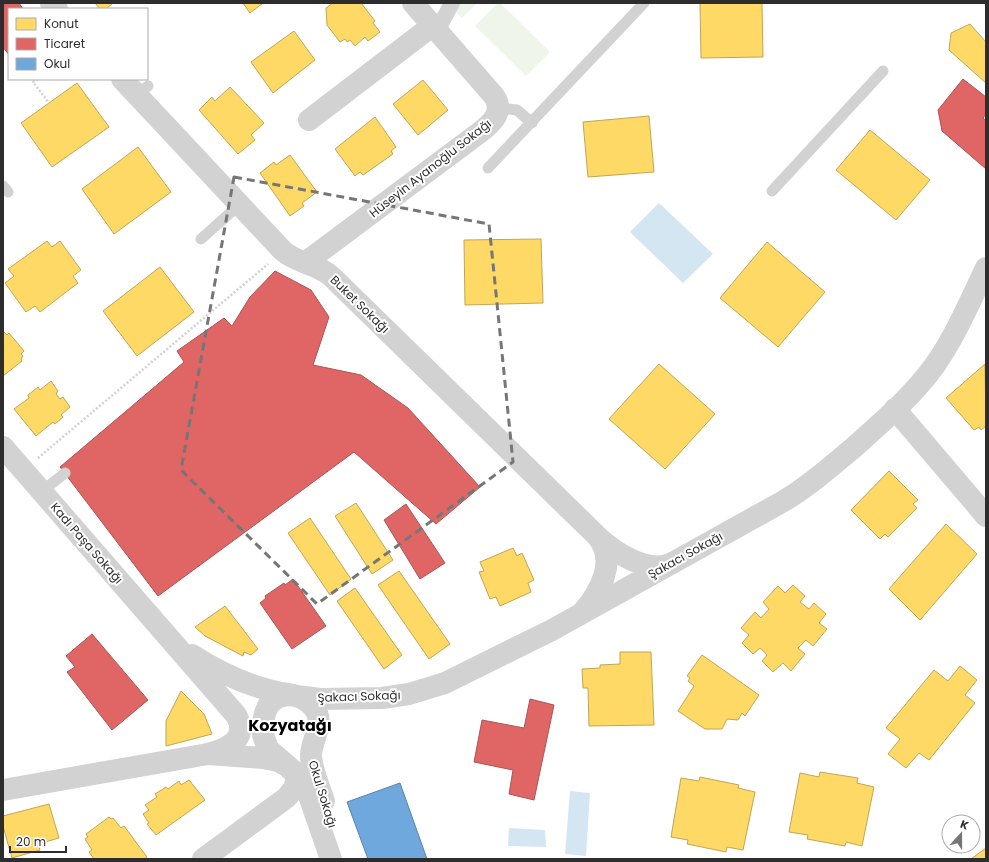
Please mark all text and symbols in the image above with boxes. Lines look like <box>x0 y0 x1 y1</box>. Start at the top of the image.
legend <box>8 8 148 80</box>
text: Konut <box>44 15 79 32</box>
text: Ticaret <box>44 35 85 52</box>
text: Okul <box>44 55 70 72</box>
street label: Hüseyin Ayanoğlu Sokağı <box>365 115 495 221</box>
street label: Buket Sokağı <box>327 271 393 337</box>
street label: Kadı Paşa Sokağı <box>47 499 127 587</box>
street label: Şakacı Sokağı <box>645 527 725 583</box>
street label: Şakacı Sokağı <box>317 686 401 706</box>
district label: Kozyatağı <box>248 714 332 737</box>
street label: Okul Sokağı <box>305 758 341 830</box>
north arrow <box>941 814 981 854</box>
text: K <box>958 816 971 834</box>
scale bar <box>10 828 66 854</box>
text: 20 m <box>16 833 46 850</box>

